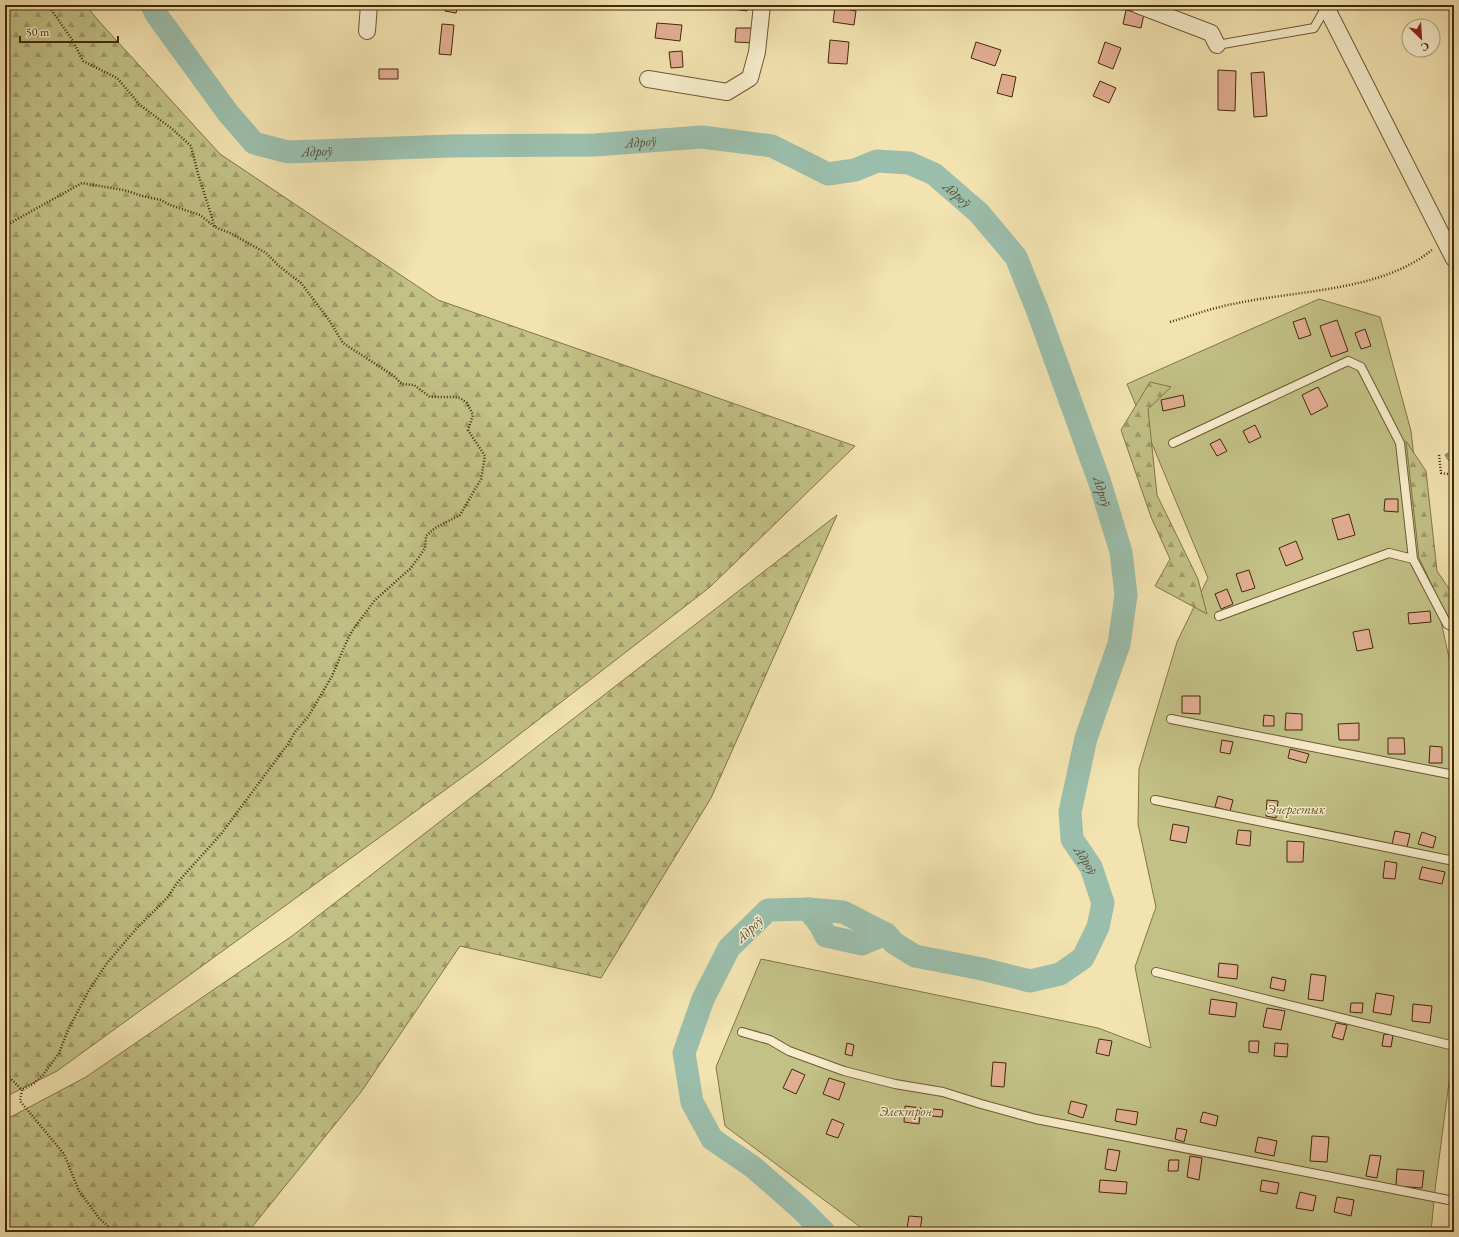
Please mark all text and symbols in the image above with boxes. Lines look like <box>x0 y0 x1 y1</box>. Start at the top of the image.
scale bar <box>20 18 118 44</box>
north arrow <box>1401 18 1441 58</box>
text: 50 m <box>26 24 50 40</box>
text: С <box>1419 39 1432 55</box>
water label: Адроў <box>623 131 657 152</box>
water label: Адроў <box>300 141 333 161</box>
water label: Адроў <box>939 176 975 212</box>
water label: Адроў <box>1089 472 1116 509</box>
park label: Энергетык <box>1267 801 1326 818</box>
water label: Адроў <box>1069 841 1102 877</box>
water label: Адроў <box>731 911 767 947</box>
park label: Электрон <box>880 1103 932 1120</box>

